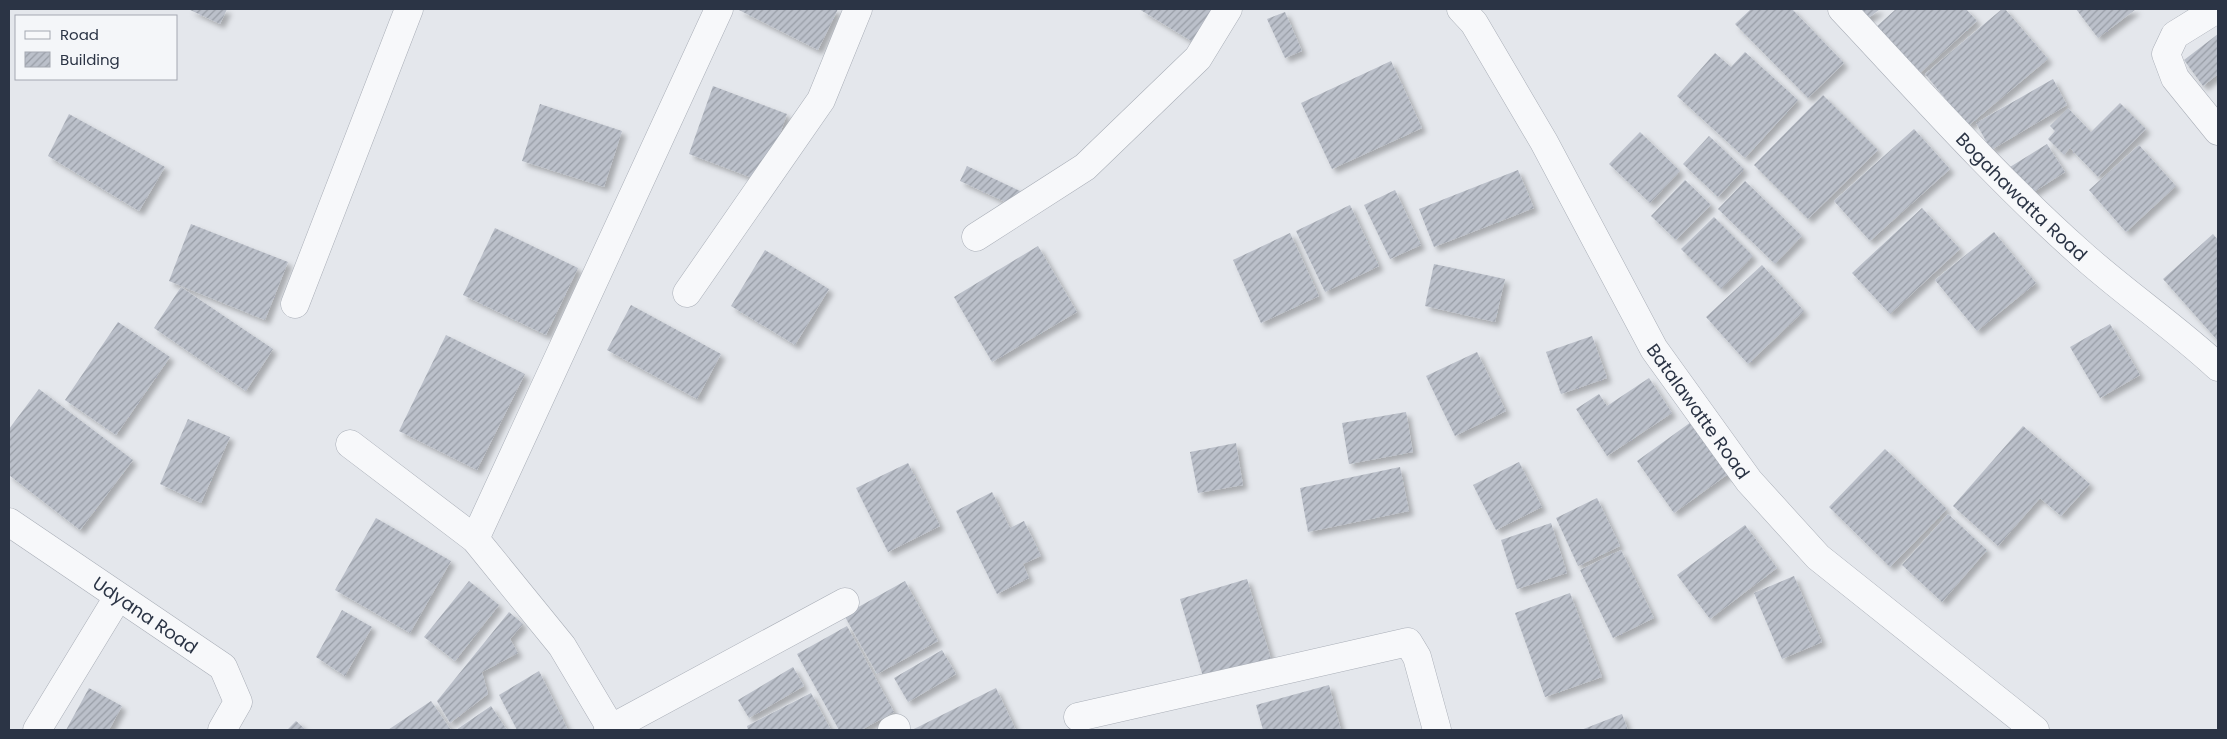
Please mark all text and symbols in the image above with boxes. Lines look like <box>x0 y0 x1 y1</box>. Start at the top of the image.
legend <box>15 15 178 80</box>
text: Road <box>60 24 99 45</box>
text: Building <box>60 49 120 70</box>
street label: Bogahawatta Road <box>1951 127 2093 266</box>
street label: Batalawatte Road <box>1641 338 1756 484</box>
street label: Udyana Road <box>88 570 203 659</box>

